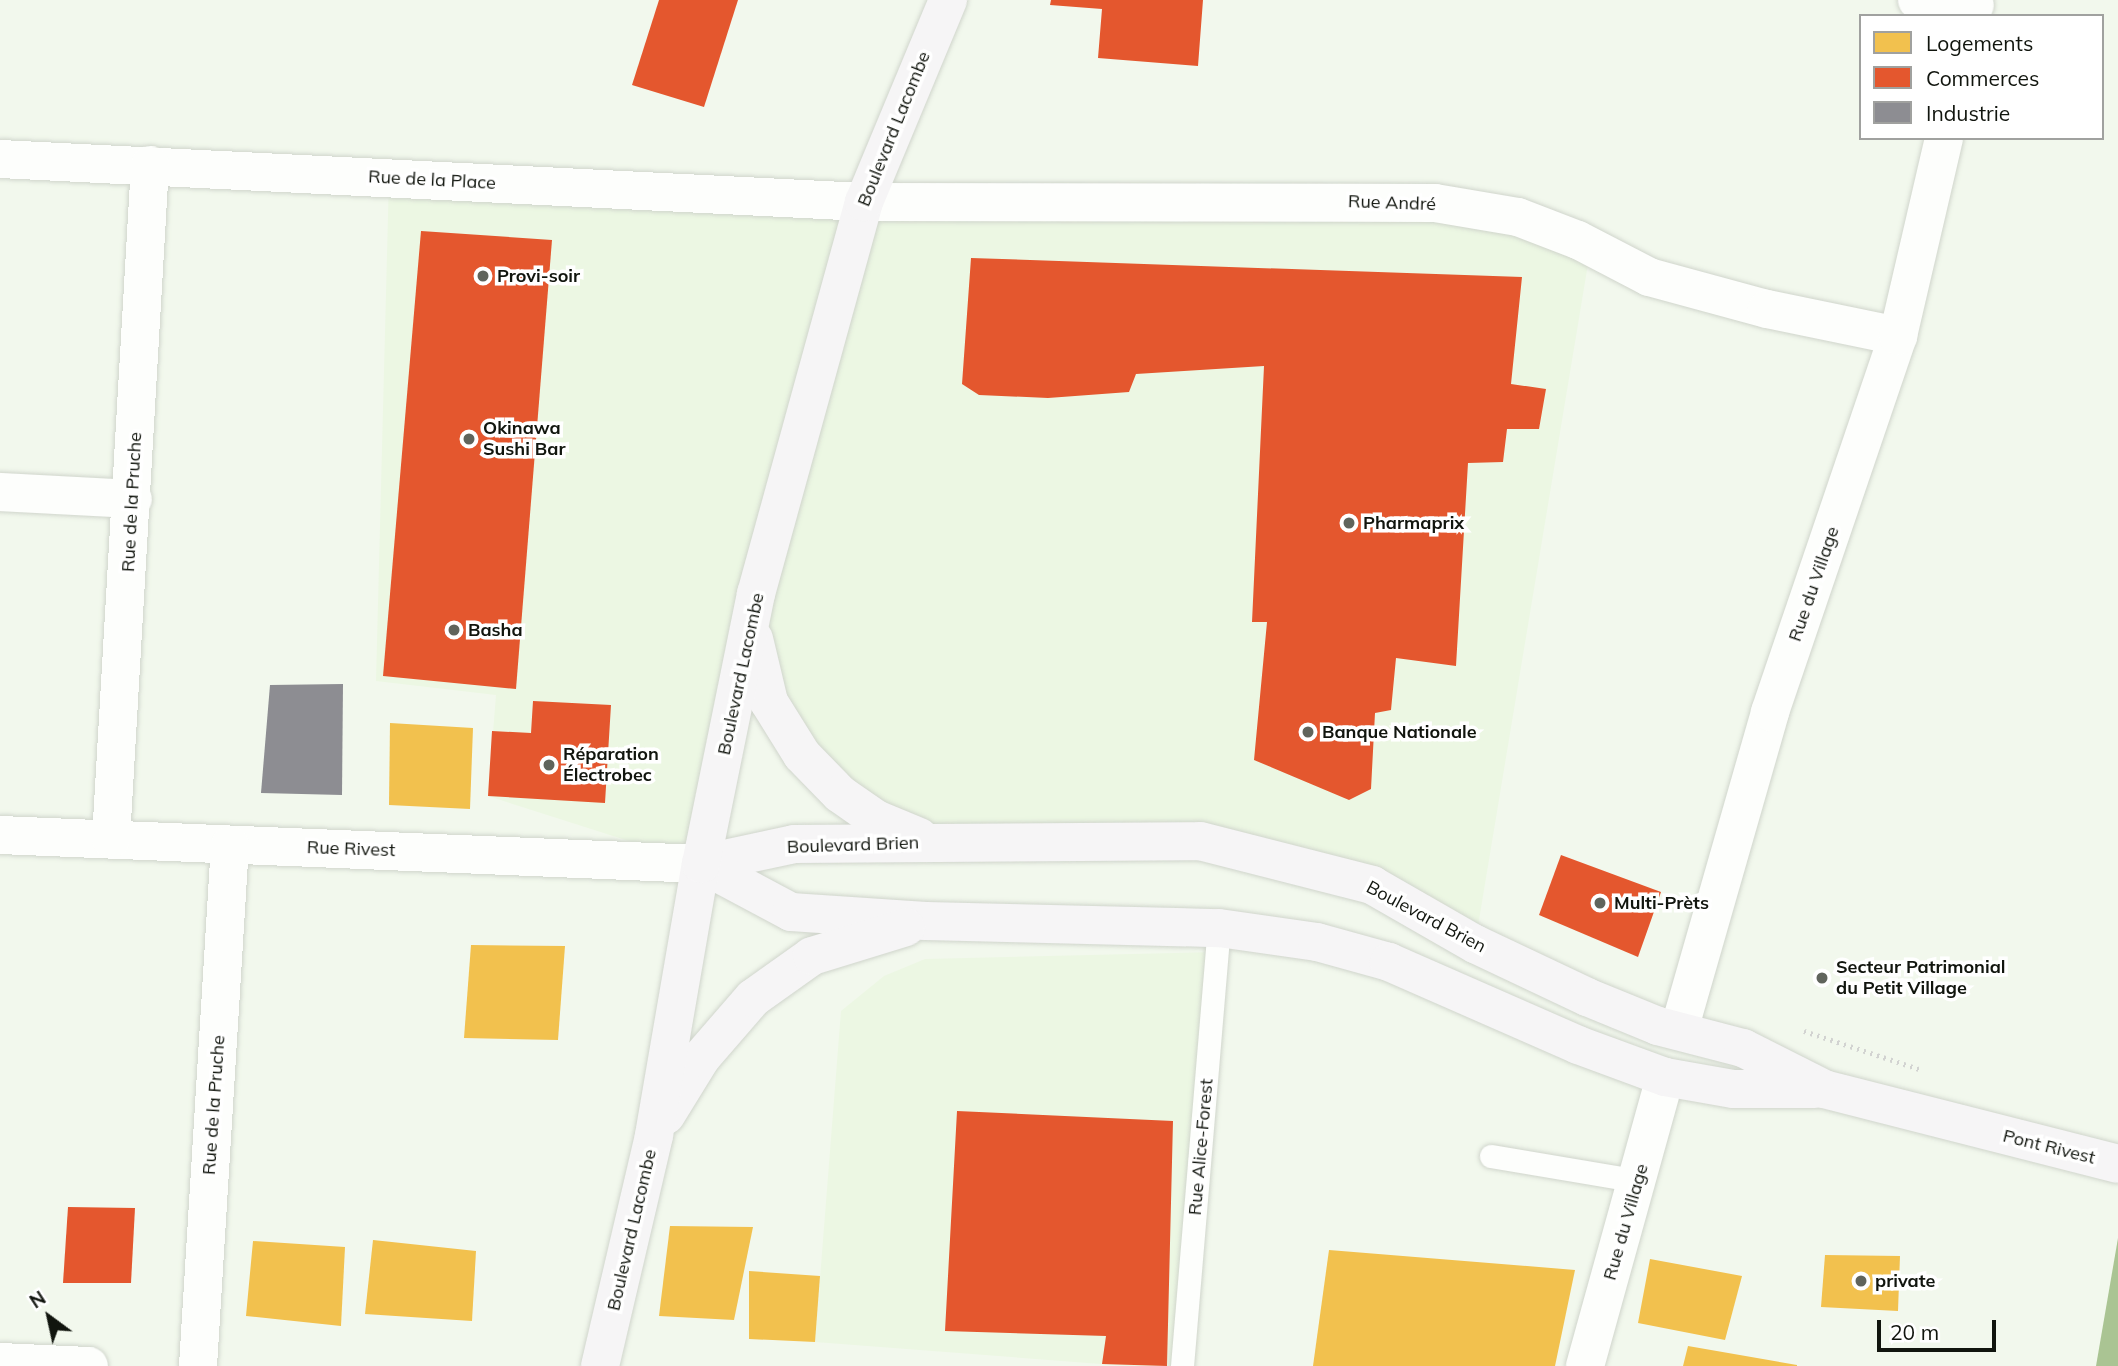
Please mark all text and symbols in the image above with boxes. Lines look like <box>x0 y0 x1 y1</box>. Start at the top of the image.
legend <box>1859 14 2104 140</box>
text: Logements <box>1926 30 2033 56</box>
street label: Boulevard Lacombe <box>853 48 935 210</box>
text: Commerces <box>1926 65 2039 91</box>
text: Industrie <box>1926 100 2010 126</box>
street label: Rue de la Place <box>368 166 496 194</box>
street label: Rue André <box>1348 191 1436 215</box>
place label: Provi-soir <box>497 265 580 287</box>
marker: Provi-soir <box>475 268 491 284</box>
place label: Okinawa Sushi Bar <box>483 418 565 460</box>
street label: Rue de la Pruche <box>118 431 146 573</box>
marker: Okinawa Sushi Bar <box>461 431 477 447</box>
place label: Pharmaprix <box>1363 512 1464 534</box>
marker: Pharmaprix <box>1341 515 1357 531</box>
street label: Rue du Village <box>1784 524 1844 644</box>
street label: Boulevard Lacombe <box>713 591 769 757</box>
place label: Basha <box>468 619 523 641</box>
marker: Basha <box>446 622 462 638</box>
place label: Banque Nationale <box>1322 721 1477 743</box>
marker: Banque Nationale <box>1300 724 1316 740</box>
place label: Réparation Électrobec <box>563 744 659 786</box>
marker: Réparation Électrobec <box>541 757 557 773</box>
street label: Boulevard Brien <box>786 832 920 858</box>
street label: Rue Rivest <box>306 837 396 861</box>
street label: Boulevard Brien <box>1362 876 1490 958</box>
place label: Multi-Prèts <box>1614 892 1709 914</box>
marker: Multi-Prèts <box>1592 895 1608 911</box>
place label: Secteur Patrimonial du Petit Village <box>1836 957 2005 1000</box>
marker: Secteur Patrimonial du Petit Village <box>1814 970 1830 986</box>
street label: Rue de la Pruche <box>198 1034 230 1176</box>
street label: Rue Alice-Forest <box>1184 1078 1218 1216</box>
street label: Pont Rivest <box>2001 1125 2097 1169</box>
street label: Boulevard Lacombe <box>603 1147 661 1313</box>
street label: Rue du Village <box>1599 1161 1653 1283</box>
place label: private <box>1875 1270 1935 1292</box>
marker: private <box>1853 1273 1869 1289</box>
north arrow <box>14 1282 84 1352</box>
text: N <box>25 1285 50 1313</box>
scale bar <box>1880 1306 1999 1350</box>
text: 20 m <box>1890 1319 1939 1345</box>

